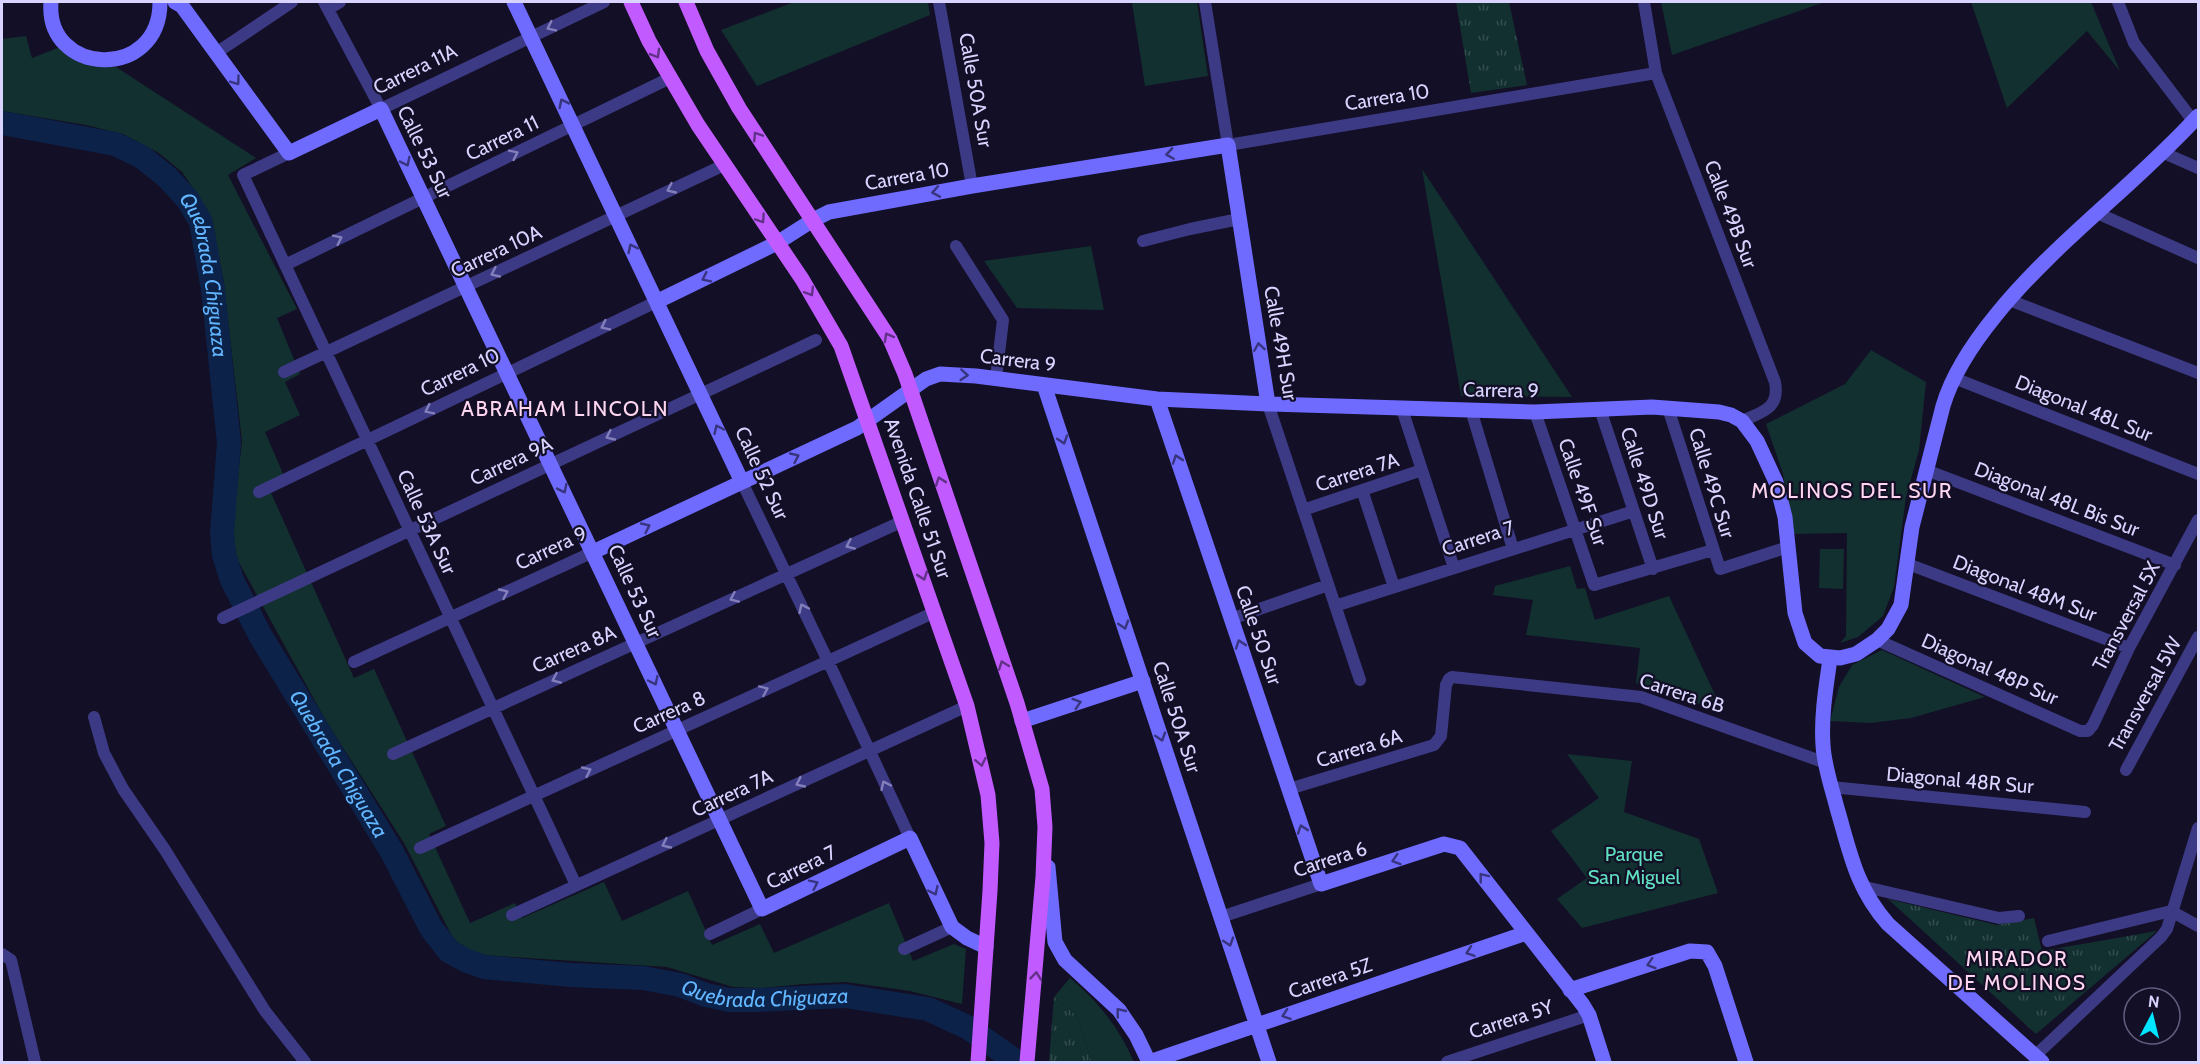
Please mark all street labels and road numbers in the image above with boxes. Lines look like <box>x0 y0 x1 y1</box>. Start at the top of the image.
street label: Calle 50A Sur <box>954 31 998 150</box>
street label: Carrera 11A <box>369 38 461 100</box>
street label: Carrera 10 <box>1343 78 1431 116</box>
street label: Calle 53 Sur <box>392 102 458 203</box>
street label: Carrera 11 <box>462 110 542 166</box>
street label: Carrera 10 <box>863 157 951 195</box>
street label: Calle 49B Sur <box>1699 157 1763 272</box>
street label: Carrera 10A <box>447 219 546 282</box>
street label: Calle 49H Sur <box>1259 284 1303 403</box>
street label: Carrera 10 <box>416 343 504 401</box>
street label: Carrera 9 <box>979 343 1057 377</box>
street label: Diagonal 48L Sur <box>2012 370 2157 447</box>
street label: Carrera 9 <box>1463 377 1539 403</box>
street label: Avenida Calle 51 Sur <box>879 415 957 582</box>
street label: Calle 52 Sur <box>730 423 794 524</box>
street label: Calle 49D Sur <box>1616 424 1675 543</box>
street label: Calle 49C Sur <box>1684 425 1740 542</box>
street label: Carrera 9A <box>466 431 557 490</box>
street label: Calle 49F Sur <box>1553 435 1613 550</box>
street label: Carrera 7A <box>1312 447 1402 497</box>
street label: Diagonal 48L Bis Sur <box>1971 457 2143 542</box>
street label: Calle 53A Sur <box>392 466 462 579</box>
street label: Carrera 7 <box>1439 515 1517 561</box>
street label: Carrera 9 <box>511 521 591 575</box>
street label: Calle 53 Sur <box>603 540 667 642</box>
street label: Diagonal 48M Sur <box>1950 550 2101 627</box>
street label: Transversal 5X <box>2087 557 2165 675</box>
street label: Calle 50 Sur <box>1231 582 1287 689</box>
street label: Carrera 8A <box>528 620 620 678</box>
street label: Diagonal 48P Sur <box>1918 628 2063 710</box>
street label: Transversal 5W <box>2104 632 2186 755</box>
street label: Calle 50A Sur <box>1148 658 1207 776</box>
street label: Carrera 6B <box>1636 668 1728 718</box>
street label: Carrera 8 <box>629 685 709 739</box>
street label: Carrera 6A <box>1313 723 1405 772</box>
street label: Diagonal 48R Sur <box>1885 762 2035 798</box>
street label: Carrera 7A <box>688 764 777 822</box>
street label: Carrera 6 <box>1290 836 1370 882</box>
street label: Carrera 7 <box>762 840 840 894</box>
street label: Carrera 5Z <box>1285 953 1375 1003</box>
street label: Carrera 5Y <box>1466 994 1557 1044</box>

